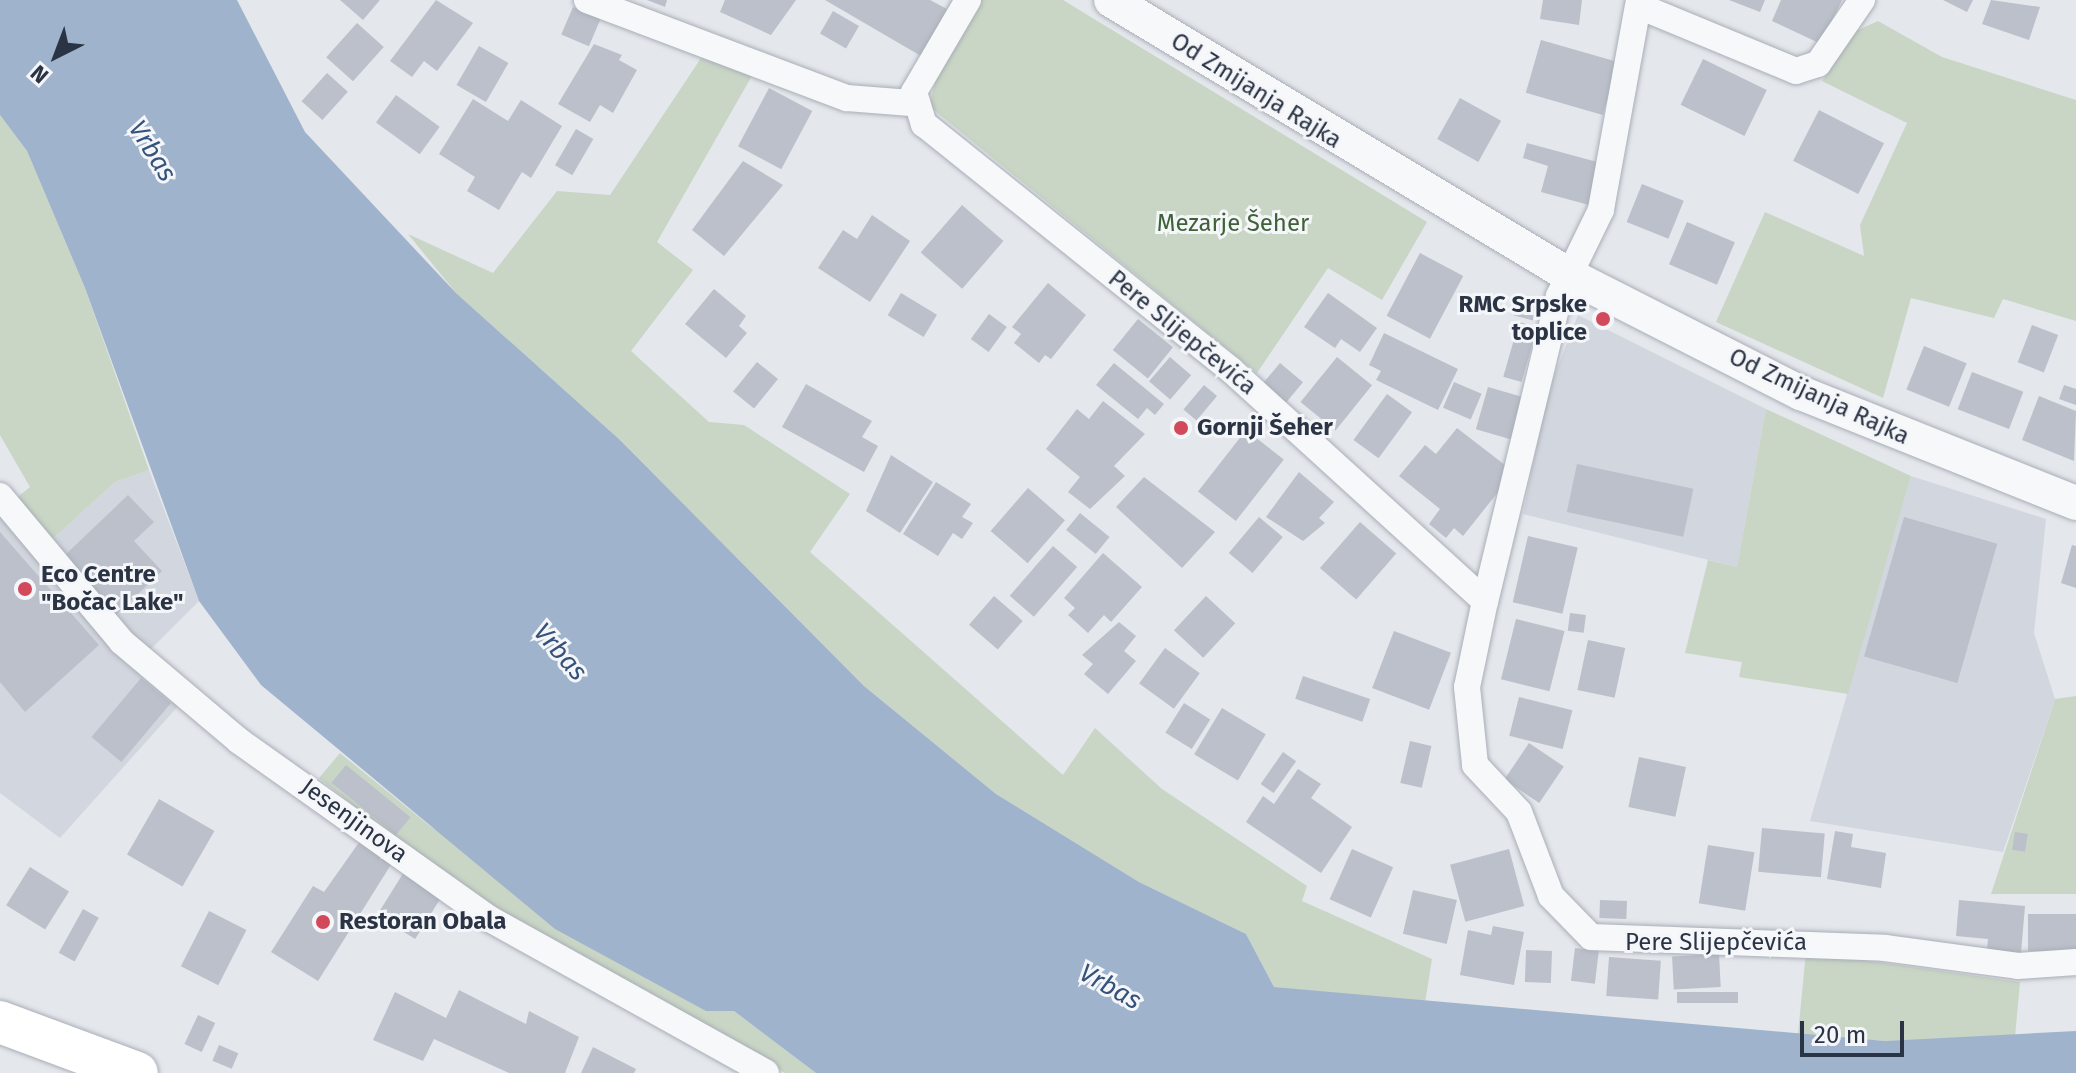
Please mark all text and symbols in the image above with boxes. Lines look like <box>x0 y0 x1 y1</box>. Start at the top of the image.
north arrow <box>16 16 96 96</box>
street label: Od Zmijanja Rajka <box>1165 27 1347 155</box>
text: N <box>25 59 54 89</box>
water label: Vrbas <box>121 115 183 187</box>
park label: Mezarje Šeher <box>1157 210 1309 238</box>
street label: Pere Slijepčevića <box>1102 265 1262 401</box>
place label: RMC Srpske toplice <box>1459 291 1587 347</box>
marker: RMC Srpske toplice <box>1594 310 1612 328</box>
street label: Od Zmijanja Rajka <box>1724 343 1914 451</box>
place label: Gornji Šeher <box>1197 414 1333 442</box>
marker: Gornji Šeher <box>1172 419 1190 437</box>
place label: Eco Centre "Bočac Lake" <box>41 561 184 617</box>
marker: Eco Centre "Bočac Lake" <box>16 580 34 598</box>
water label: Vrbas <box>527 617 593 687</box>
street label: Jesenjinova <box>295 773 413 869</box>
place label: Restoran Obala <box>339 908 506 936</box>
marker: Restoran Obala <box>314 913 332 931</box>
street label: Pere Slijepčevića <box>1625 929 1807 957</box>
water label: Vrbas <box>1074 957 1146 1017</box>
scale bar <box>1804 1005 1908 1055</box>
text: 20 m <box>1814 1021 1866 1049</box>

